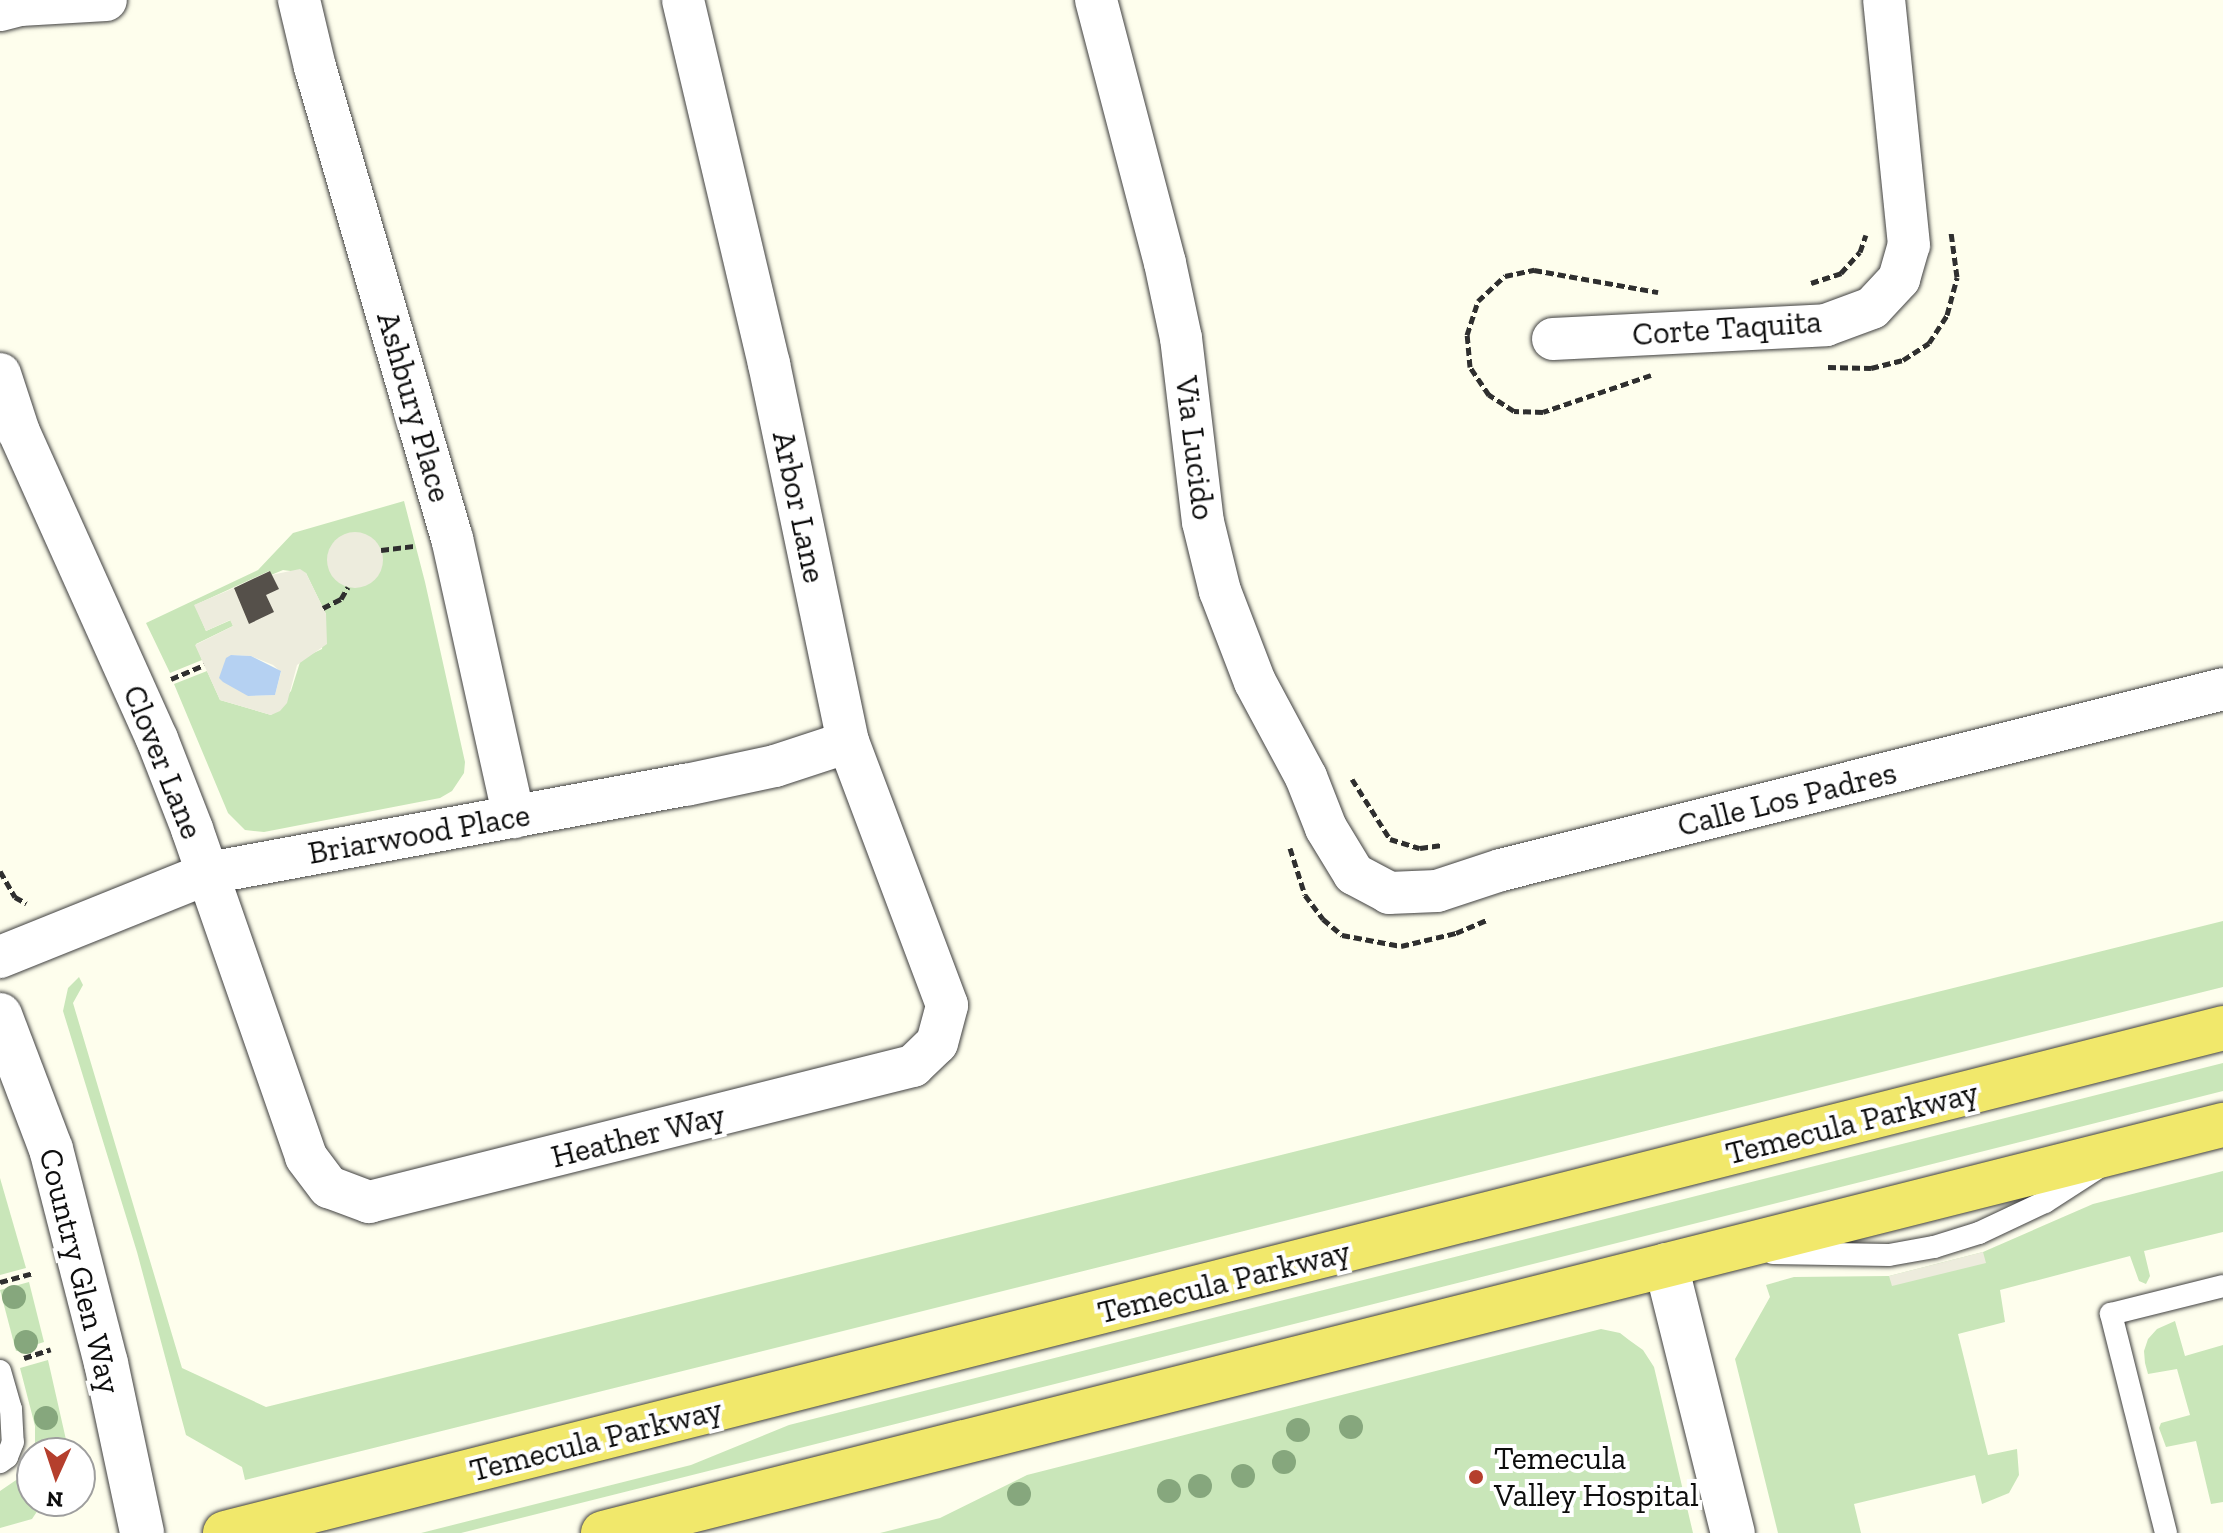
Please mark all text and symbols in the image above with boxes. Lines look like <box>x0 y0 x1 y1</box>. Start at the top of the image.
street label: Corte Taquita <box>1631 302 1823 354</box>
street label: Ashbury Place <box>368 307 460 507</box>
street label: Via Lucido <box>1167 374 1223 522</box>
street label: Arbor Lane <box>764 427 834 587</box>
street label: Clover Lane <box>115 679 211 845</box>
street label: Calle Los Padres <box>1674 753 1900 845</box>
street label: Briarwood Place <box>305 796 533 872</box>
street label: Temecula Parkway <box>1722 1073 1982 1173</box>
street label: Heather Way <box>546 1096 730 1176</box>
street label: Country Glen Way <box>31 1144 129 1398</box>
street label: Temecula Parkway <box>1094 1232 1354 1332</box>
street label: Temecula Parkway <box>466 1390 726 1490</box>
north arrow <box>16 1437 96 1517</box>
place label: Temecula Valley Hospital <box>1494 1440 1700 1515</box>
marker: Temecula Valley Hospital <box>1465 1466 1487 1488</box>
text: N <box>46 1486 64 1513</box>

